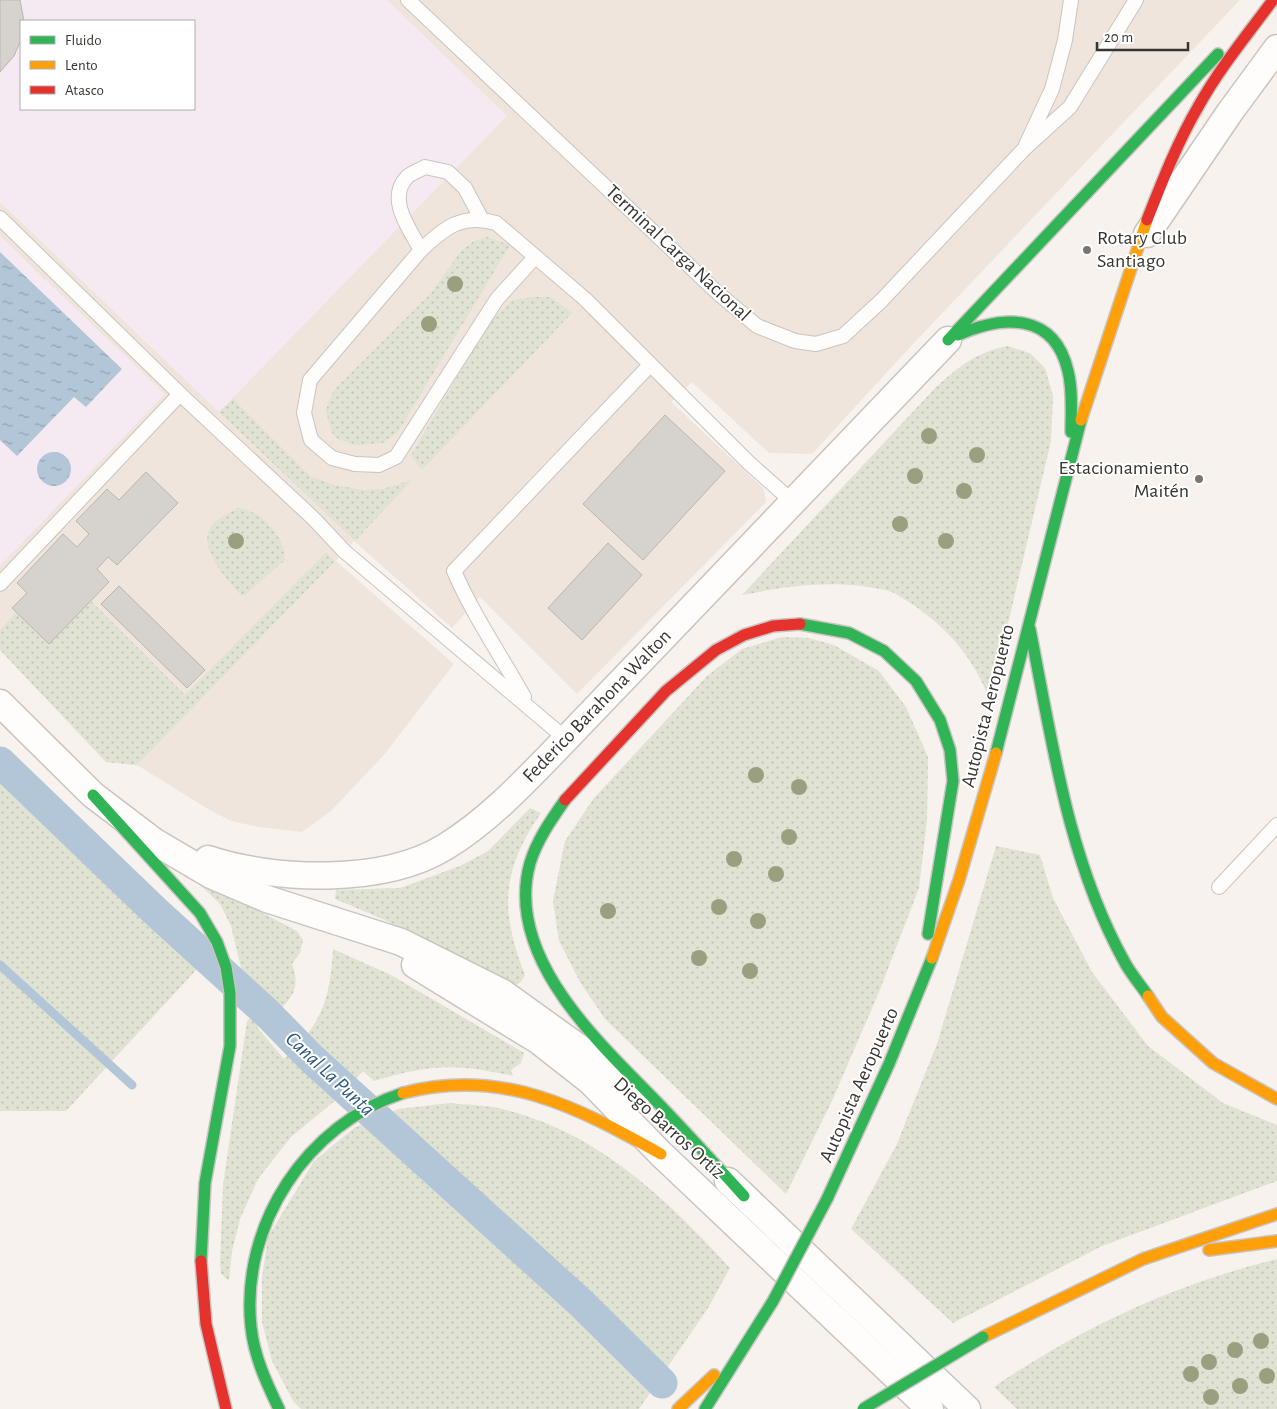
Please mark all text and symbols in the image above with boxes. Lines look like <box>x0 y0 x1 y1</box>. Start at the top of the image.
legend <box>20 20 195 110</box>
scale bar <box>1097 20 1188 52</box>
text: 20 m <box>1104 30 1133 45</box>
text: Fluido <box>65 33 102 48</box>
text: Lento <box>65 58 98 73</box>
text: Atasco <box>65 83 104 98</box>
street label: Terminal Carga Nacional <box>602 181 754 325</box>
place label: Rotary Club Santiago <box>1097 228 1187 271</box>
marker: Rotary Club Santiago <box>1081 244 1093 256</box>
place label: Estacionamiento Maitén <box>1059 458 1189 501</box>
marker: Estacionamiento Maitén <box>1193 473 1205 485</box>
street label: Autopista Aeropuerto <box>958 622 1018 790</box>
street label: Federico Barahona Walton <box>519 626 675 786</box>
street label: Autopista Aeropuerto <box>816 1005 902 1165</box>
water label: Canal La Punta <box>282 1028 378 1120</box>
street label: Diego Barros Ortíz <box>610 1073 728 1183</box>

